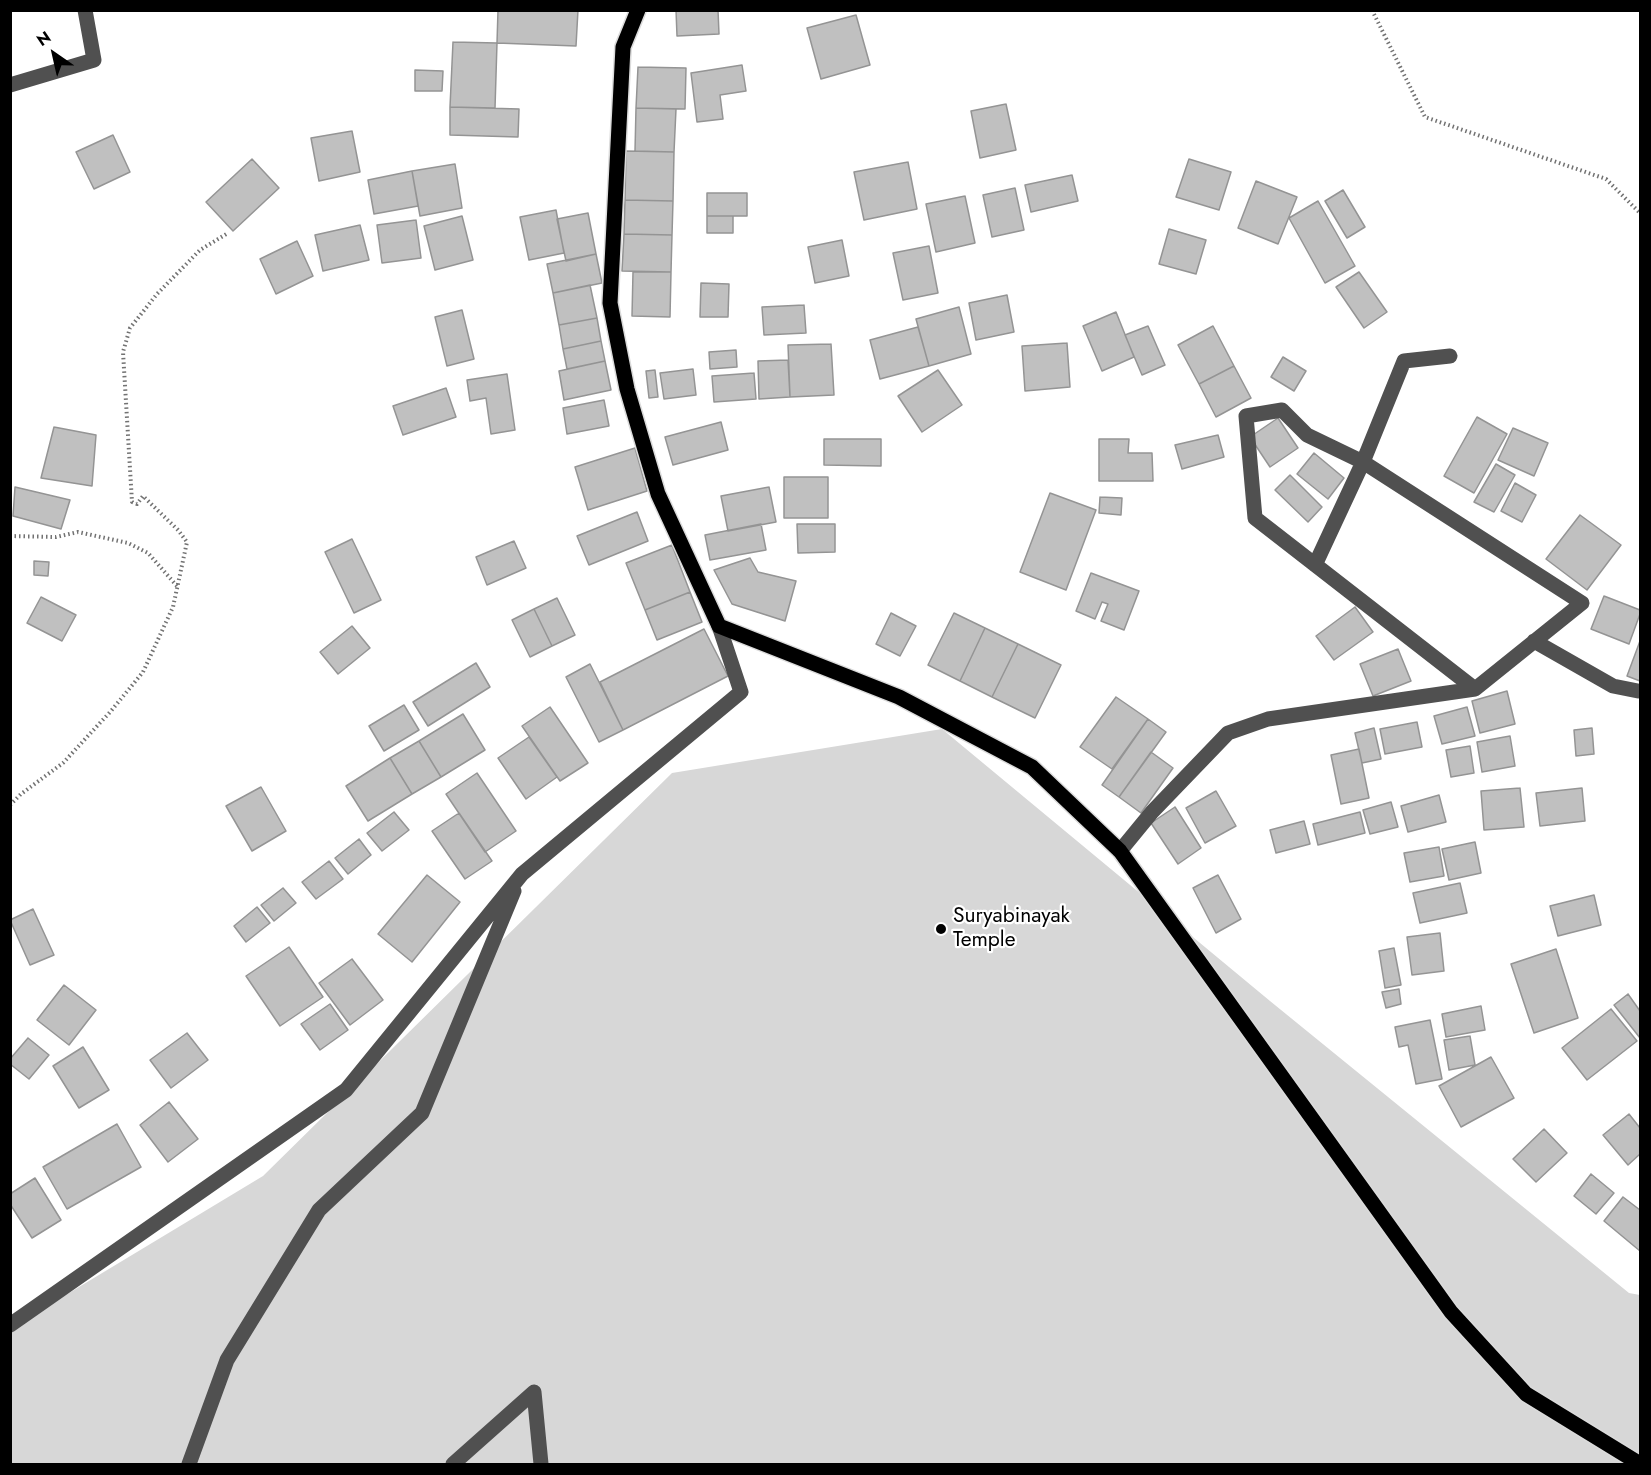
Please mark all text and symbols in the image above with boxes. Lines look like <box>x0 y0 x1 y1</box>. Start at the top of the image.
north arrow <box>24 24 84 84</box>
text: N <box>32 26 55 52</box>
place label: Suryabinayak Temple <box>953 904 1070 954</box>
marker: Suryabinayak Temple <box>934 922 948 936</box>

